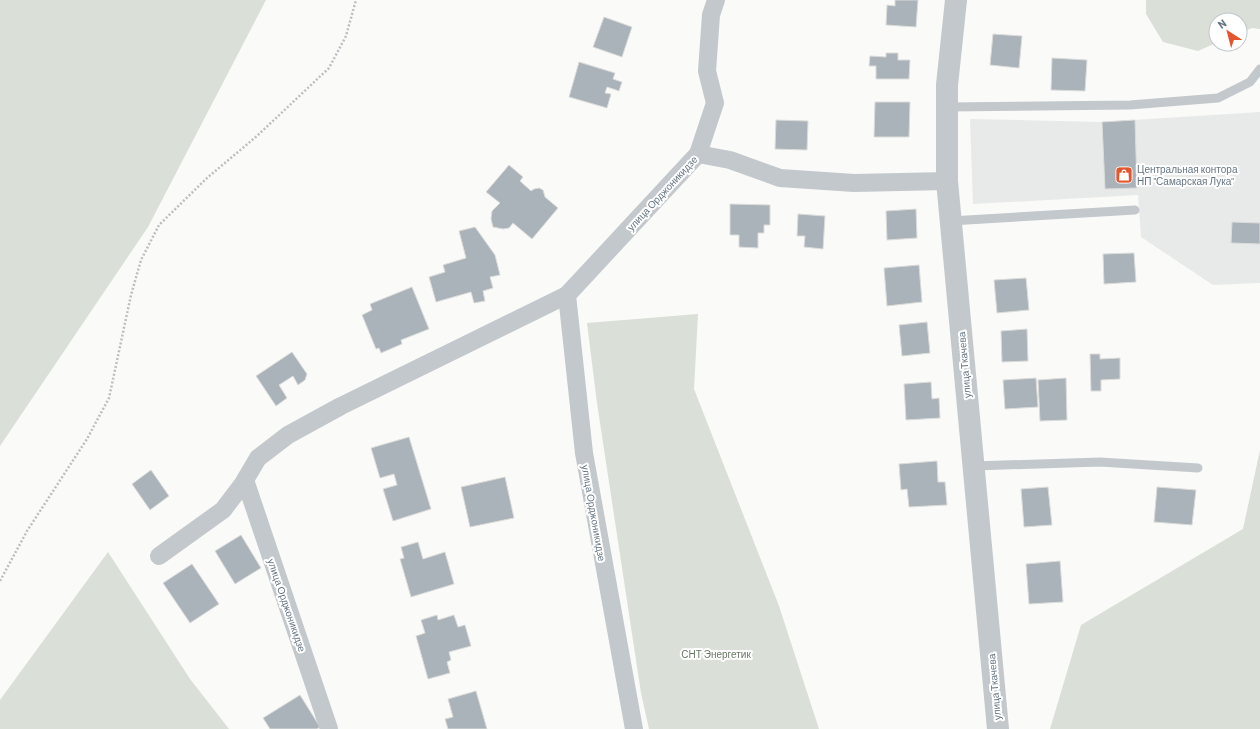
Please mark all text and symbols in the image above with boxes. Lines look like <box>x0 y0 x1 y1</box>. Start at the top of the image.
north arrow <box>1208 12 1248 52</box>
text: N <box>1215 16 1229 31</box>
street label: улица Орджоникидзе <box>624 153 700 233</box>
place label: Центральная контора НП "Самарская Лука" <box>1137 163 1238 187</box>
shop icon: Центральная контора НП "Самарская Лука" <box>1114 165 1134 185</box>
street label: улица Ткачева <box>955 331 973 399</box>
street label: улица Орджоникидзе <box>580 464 608 563</box>
street label: улица Орджоникидзе <box>265 557 309 654</box>
park label: СНТ Энергетик <box>681 648 751 660</box>
street label: улица Ткачева <box>985 653 1003 721</box>

